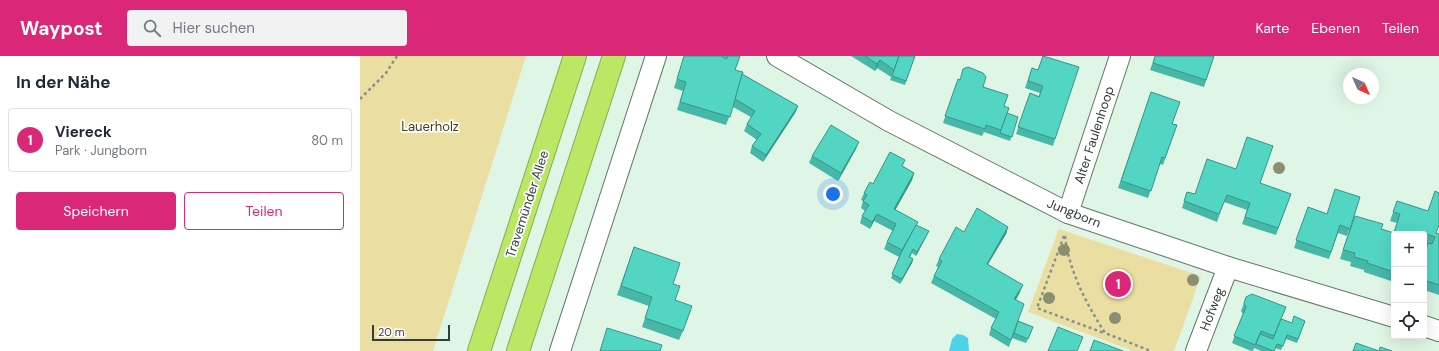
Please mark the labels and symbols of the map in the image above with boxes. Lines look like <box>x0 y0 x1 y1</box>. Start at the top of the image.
north arrow <box>1343 68 1379 104</box>
street label: Alter Faulenhoop <box>1070 84 1118 186</box>
park label: Lauerholz <box>401 118 459 135</box>
street label: Travemünder Allee <box>502 148 552 260</box>
your location <box>823 184 843 204</box>
street label: Jungborn <box>1044 194 1104 232</box>
pin: 1 <box>1105 269 1131 299</box>
street label: Hofweg <box>1196 285 1228 333</box>
scale bar <box>372 323 450 342</box>

